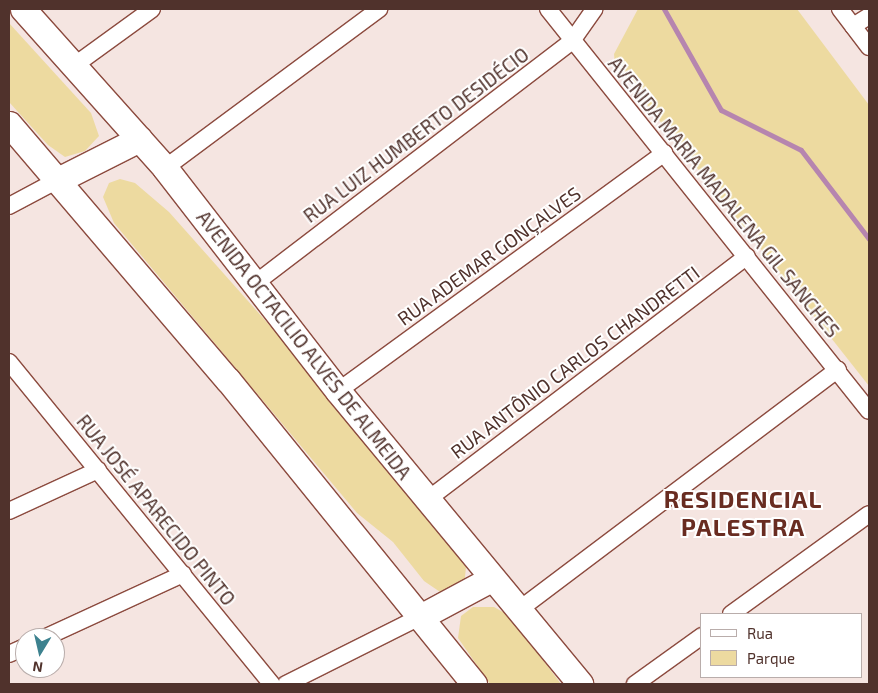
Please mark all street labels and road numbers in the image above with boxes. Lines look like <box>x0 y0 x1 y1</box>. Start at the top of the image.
street label: RUA LUIZ HUMBERTO DESIDÉCIO <box>299 43 533 227</box>
street label: AVENIDA MARIA MADALENA GIL SANCHES <box>603 52 845 342</box>
street label: RUA ADEMAR GONÇALVES <box>393 182 585 330</box>
street label: AVENIDA OCTACILIO ALVES DE ALMEIDA <box>192 206 416 484</box>
street label: RUA ANTÔNIO CARLOS CHANDRETTI <box>446 261 704 463</box>
street label: RUA JOSÉ APARECIDO PINTO <box>72 410 240 610</box>

